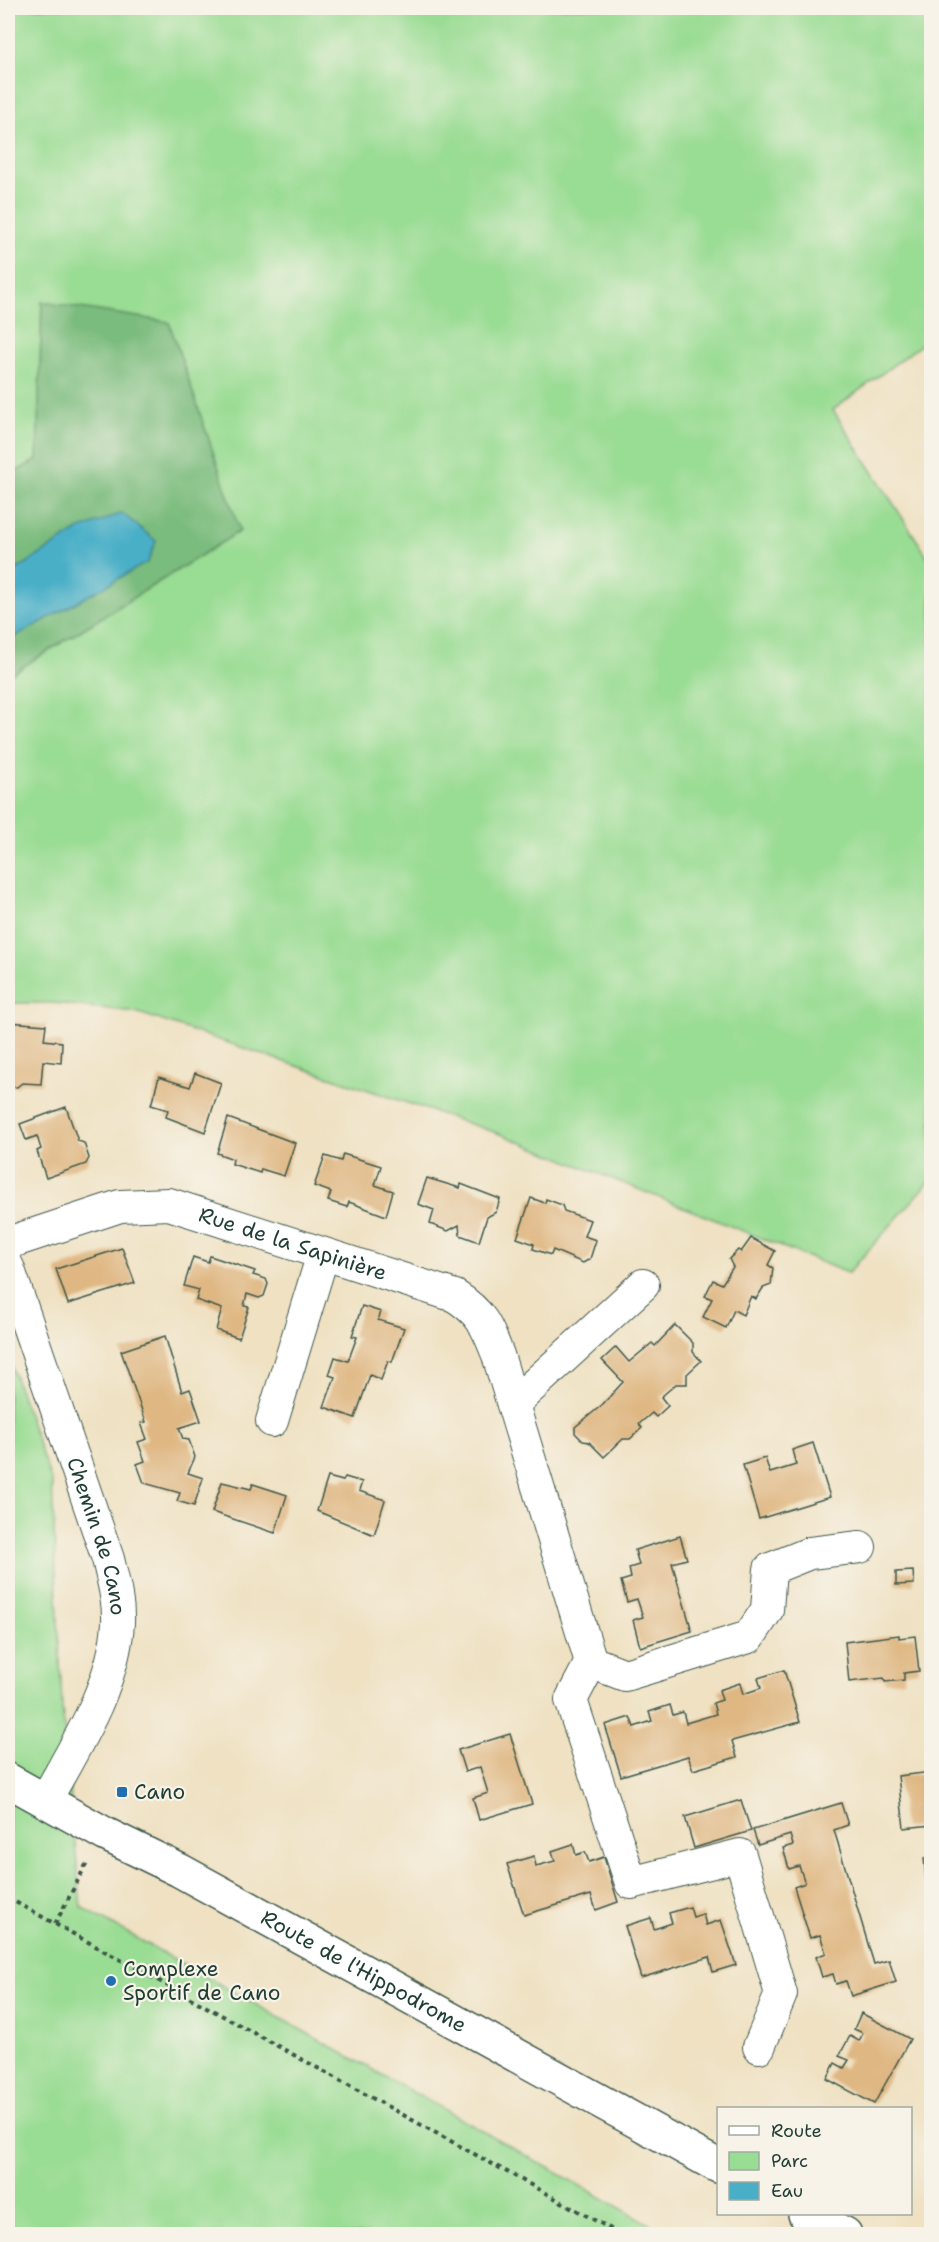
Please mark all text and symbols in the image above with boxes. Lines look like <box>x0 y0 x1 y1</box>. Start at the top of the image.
street label: Rue de la Sapinière <box>195 1200 390 1287</box>
street label: Chemin de Cano <box>60 1454 132 1617</box>
place label: Cano <box>134 1778 185 1806</box>
marker: Cano <box>115 1785 129 1799</box>
street label: Route de l'Hippodrome <box>256 1904 471 2039</box>
place label: Complexe Sportif de Cano <box>123 1955 280 2007</box>
marker: Complexe Sportif de Cano <box>104 1974 118 1988</box>
legend <box>717 2107 912 2215</box>
text: Route <box>771 2119 822 2143</box>
text: Parc <box>771 2149 808 2173</box>
text: Eau <box>771 2179 803 2203</box>

